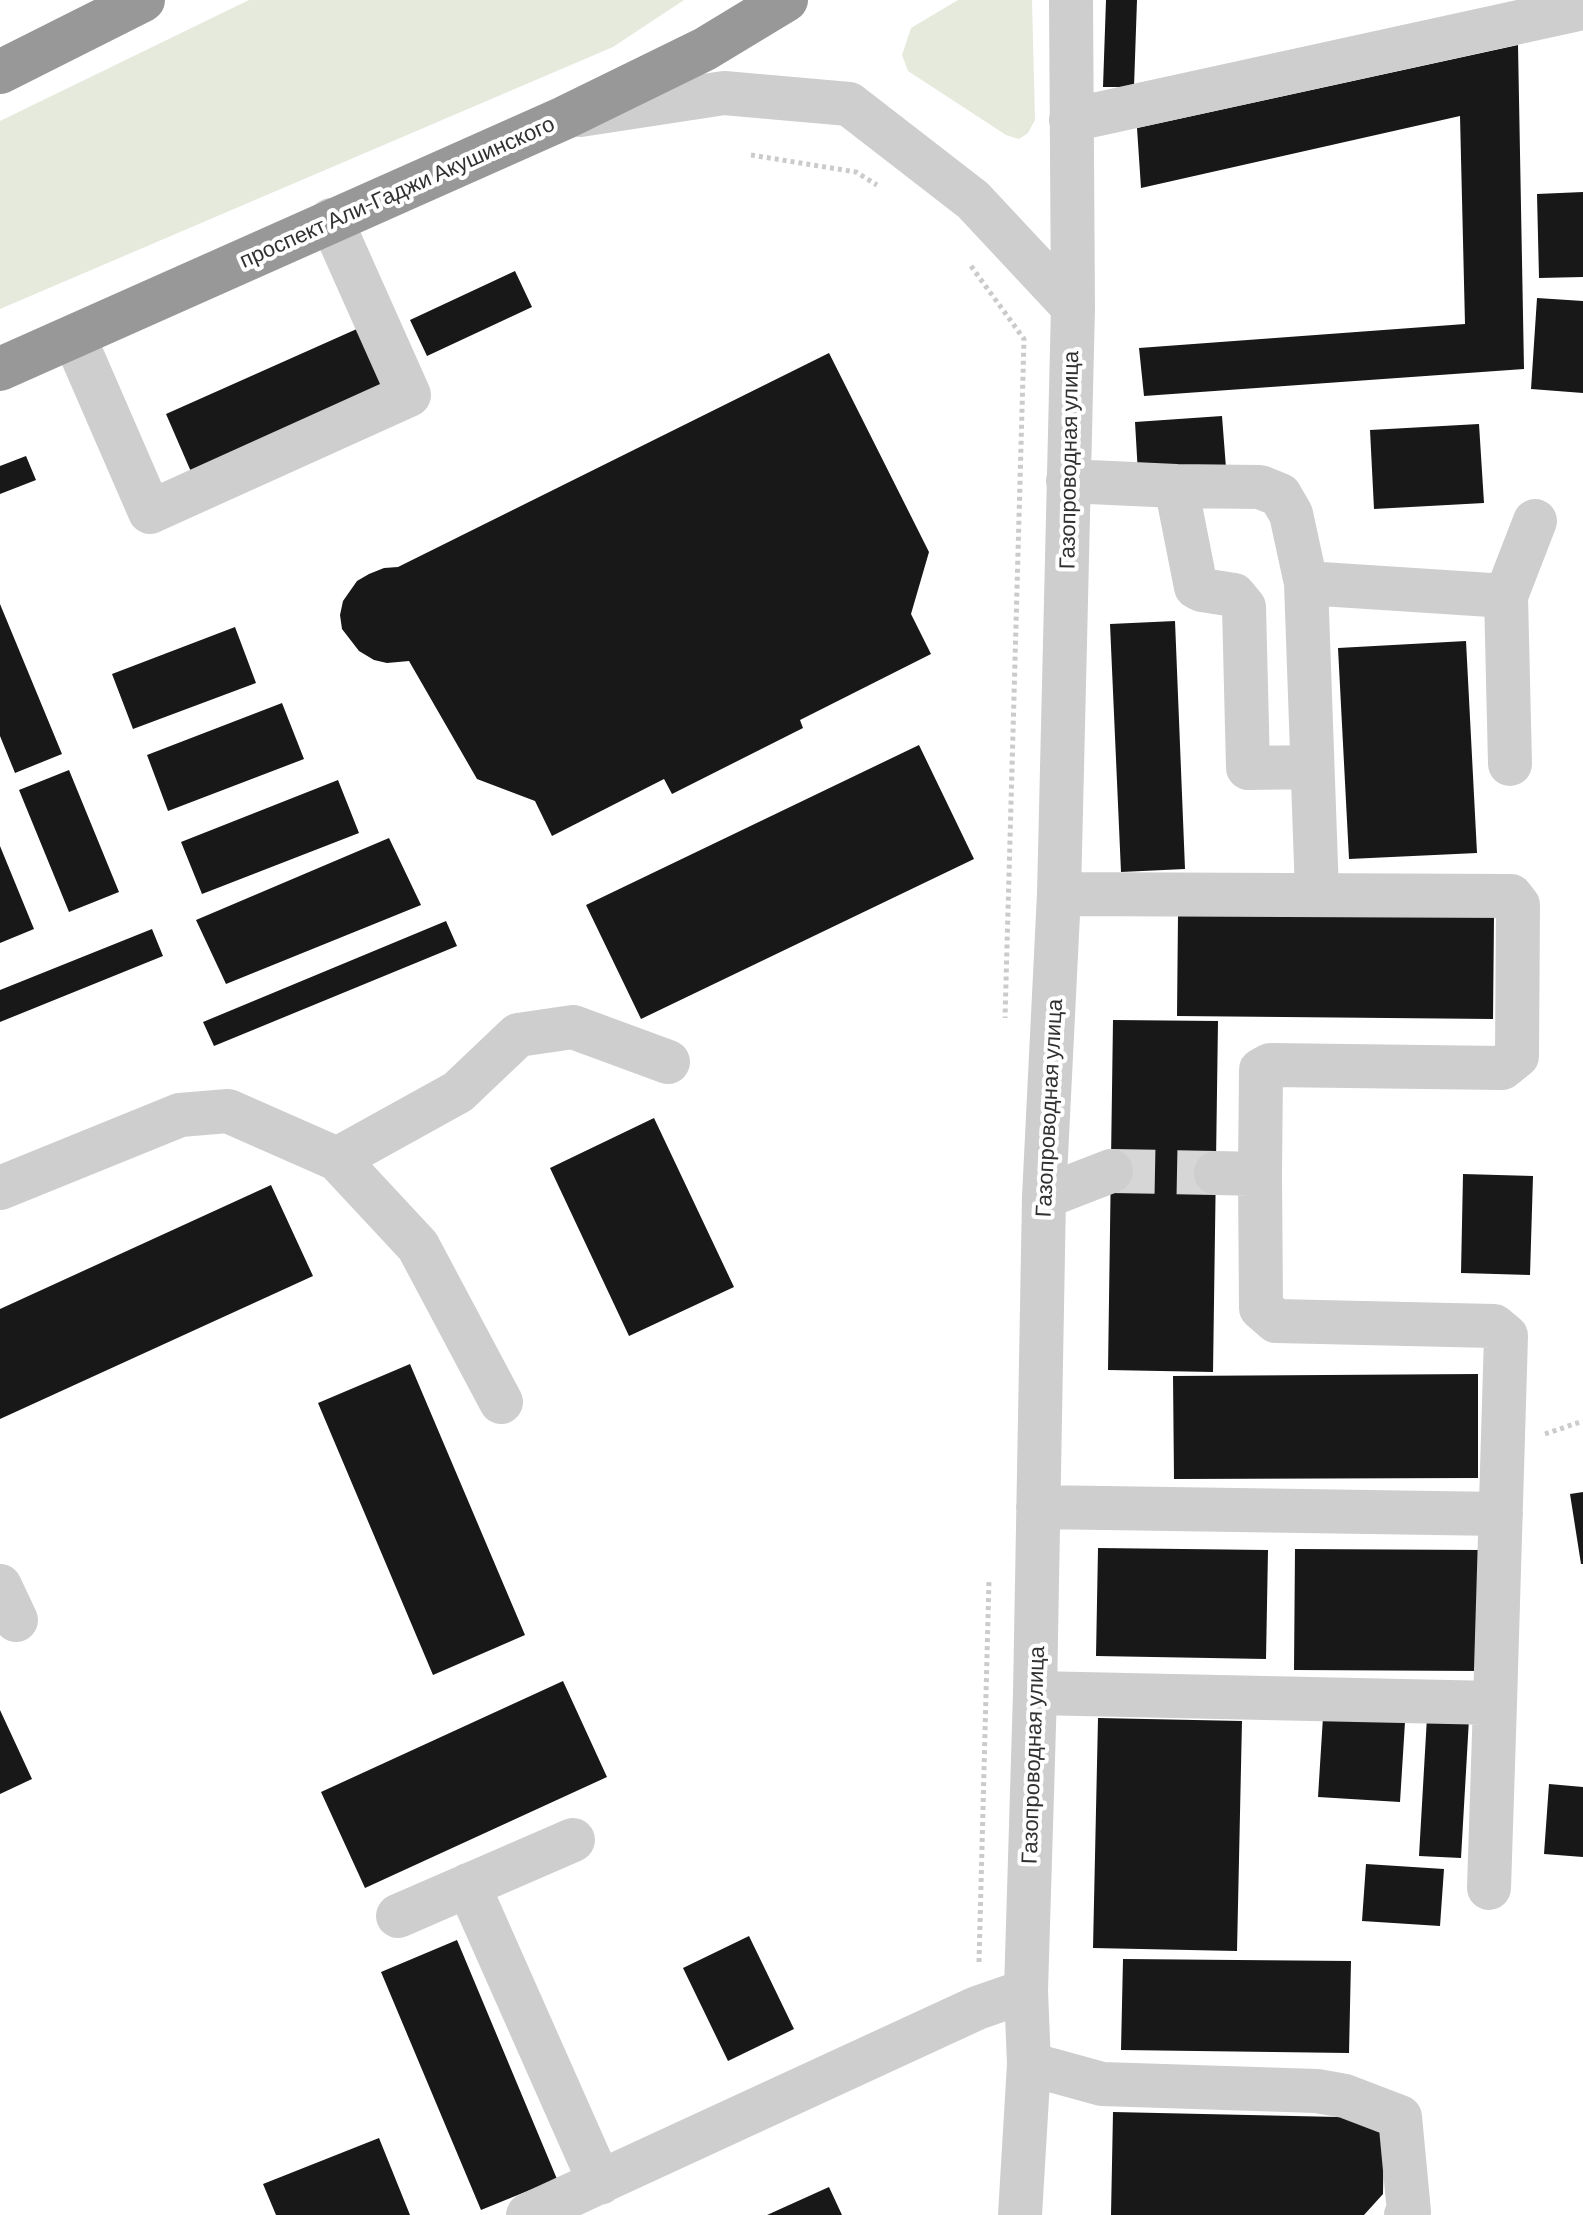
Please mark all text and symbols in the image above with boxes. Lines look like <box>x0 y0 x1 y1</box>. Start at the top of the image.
street label: проспект Али-Гаджи Акушинского <box>235 110 559 274</box>
street label: Газопроводная улица <box>1054 351 1084 569</box>
street label: Газопроводная улица <box>1030 998 1068 1218</box>
street label: Газопроводная улица <box>1016 1645 1050 1865</box>

